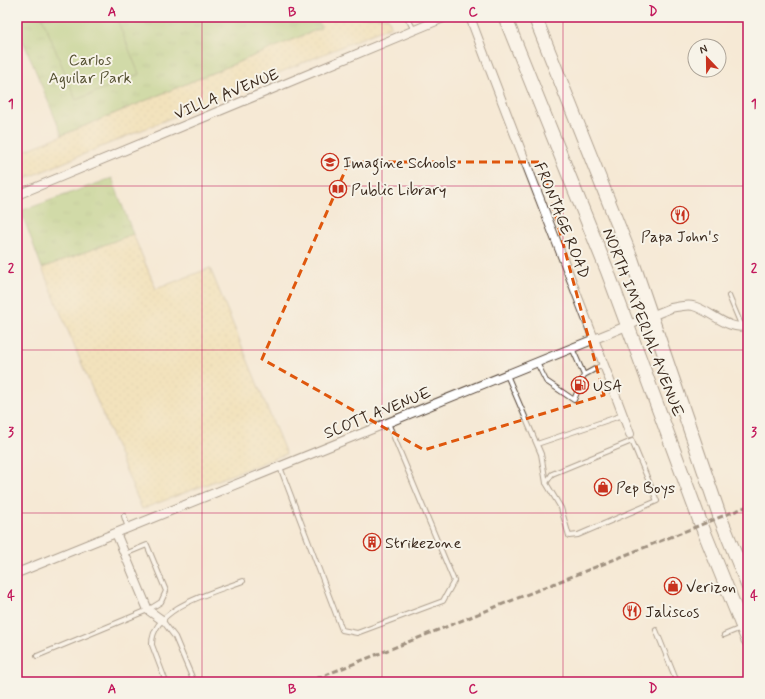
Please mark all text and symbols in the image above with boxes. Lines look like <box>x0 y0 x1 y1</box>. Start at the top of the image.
text: A <box>108 4 116 21</box>
text: B <box>288 4 297 21</box>
text: C <box>468 4 478 21</box>
text: D <box>649 4 658 21</box>
north arrow <box>687 38 727 78</box>
text: N <box>698 42 710 58</box>
park label: Carlos Aguilar Park <box>48 50 132 89</box>
street label: VILLA AVENUE <box>171 64 282 125</box>
text: 1 <box>8 96 14 113</box>
text: 1 <box>751 96 757 113</box>
school or university icon: Imagine Schools <box>320 152 340 172</box>
place label: Imagine Schools <box>343 153 457 175</box>
street label: FRONTAGE ROAD <box>529 159 594 282</box>
library icon: Public Library <box>328 179 348 199</box>
place label: Public Library <box>351 180 446 201</box>
restaurant icon: Papa John's <box>670 205 690 225</box>
street label: NORTH IMPERIAL AVENUE <box>597 225 688 420</box>
place label: Papa John's <box>641 227 719 248</box>
text: 2 <box>8 260 15 277</box>
text: 2 <box>751 260 758 277</box>
fuel station icon: USA <box>570 375 590 395</box>
place label: USA <box>593 376 622 397</box>
street label: SCOTT AVENUE <box>321 382 434 444</box>
text: 3 <box>8 424 14 441</box>
text: 3 <box>751 424 757 441</box>
shop icon: Pep Boys <box>593 477 613 497</box>
place label: Pep Boys <box>616 478 675 499</box>
building icon: Strikezone <box>362 532 382 552</box>
place label: Strikezone <box>385 533 462 554</box>
shop icon: Verizon <box>663 576 683 596</box>
place label: Verizon <box>686 577 736 598</box>
text: 4 <box>7 588 15 605</box>
text: 4 <box>750 588 758 605</box>
restaurant icon: Jaliscos <box>622 601 642 621</box>
place label: Jaliscos <box>645 602 699 623</box>
text: A <box>108 681 116 698</box>
text: B <box>288 681 297 698</box>
text: C <box>468 681 478 698</box>
text: D <box>649 681 658 698</box>

